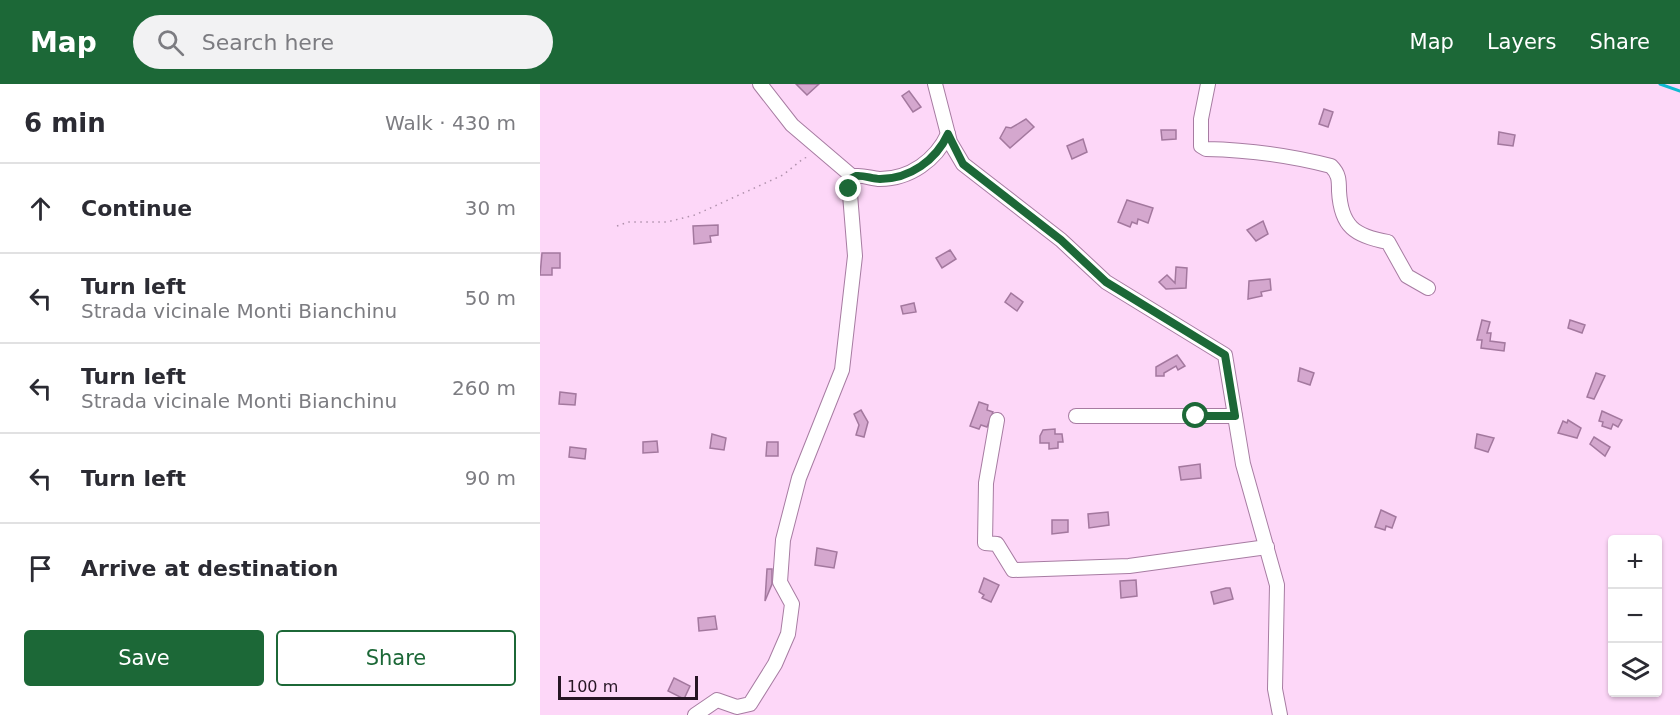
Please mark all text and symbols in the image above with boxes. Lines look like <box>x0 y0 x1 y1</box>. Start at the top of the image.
search box <box>133 15 553 69</box>
text: Map <box>30 26 97 59</box>
icon: search <box>154 26 187 59</box>
text: Search here <box>202 30 334 55</box>
text: Map <box>1410 30 1454 54</box>
text: Layers <box>1487 30 1556 54</box>
text: Share <box>1589 30 1650 54</box>
text: 6 min <box>24 108 106 138</box>
text: Walk · 430 m <box>385 111 516 135</box>
route end <box>835 175 861 201</box>
icon: ahead <box>24 192 57 225</box>
text: Continue <box>81 196 192 221</box>
text: 30 m <box>465 196 516 220</box>
text: Turn left <box>81 274 186 299</box>
icon: left <box>24 282 57 315</box>
text: 50 m <box>465 286 516 310</box>
text: Strada vicinale Monti Bianchinu <box>81 299 397 323</box>
text: Turn left <box>81 364 186 389</box>
icon: left <box>24 372 57 405</box>
text: 260 m <box>452 376 516 400</box>
text: Strada vicinale Monti Bianchinu <box>81 389 397 413</box>
route start <box>1182 402 1208 428</box>
icon: left <box>24 462 57 495</box>
text: Turn left <box>81 466 186 491</box>
text: 90 m <box>465 466 516 490</box>
map controls <box>1608 535 1662 697</box>
button: + <box>1608 535 1662 589</box>
icon: arrive <box>24 552 57 585</box>
text: Arrive at destination <box>81 556 338 581</box>
button: − <box>1608 589 1662 643</box>
button: Save <box>24 630 264 686</box>
button: Share <box>276 630 516 686</box>
button: layers <box>1608 643 1662 697</box>
scale bar <box>558 673 698 700</box>
text: 100 m <box>567 677 618 696</box>

